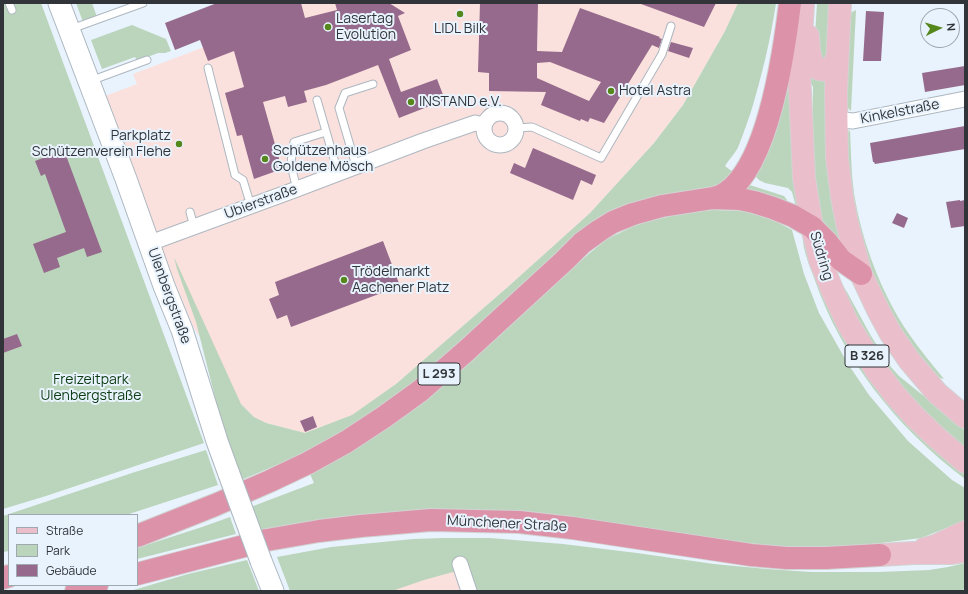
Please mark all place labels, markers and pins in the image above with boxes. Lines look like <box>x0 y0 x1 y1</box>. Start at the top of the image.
marker: LIDL Bilk <box>455 9 465 19</box>
place label: Lasertag Evolution <box>336 11 396 44</box>
place label: LIDL Bilk <box>434 21 486 37</box>
marker: Lasertag Evolution <box>323 22 333 32</box>
place label: Hotel Astra <box>619 83 691 99</box>
marker: Hotel Astra <box>606 86 616 96</box>
place label: INSTAND e.V. <box>419 94 502 110</box>
marker: INSTAND e.V. <box>406 97 416 107</box>
place label: Parkplatz Schützenverein Flehe <box>32 128 171 160</box>
marker: Parkplatz Schützenverein Flehe <box>174 139 184 149</box>
place label: Schützenhaus Goldene Mösch <box>273 143 373 176</box>
marker: Schützenhaus Goldene Mösch <box>260 154 270 164</box>
place label: Trödelmarkt Aachener Platz <box>352 264 450 296</box>
marker: Trödelmarkt Aachener Platz <box>339 275 349 285</box>

